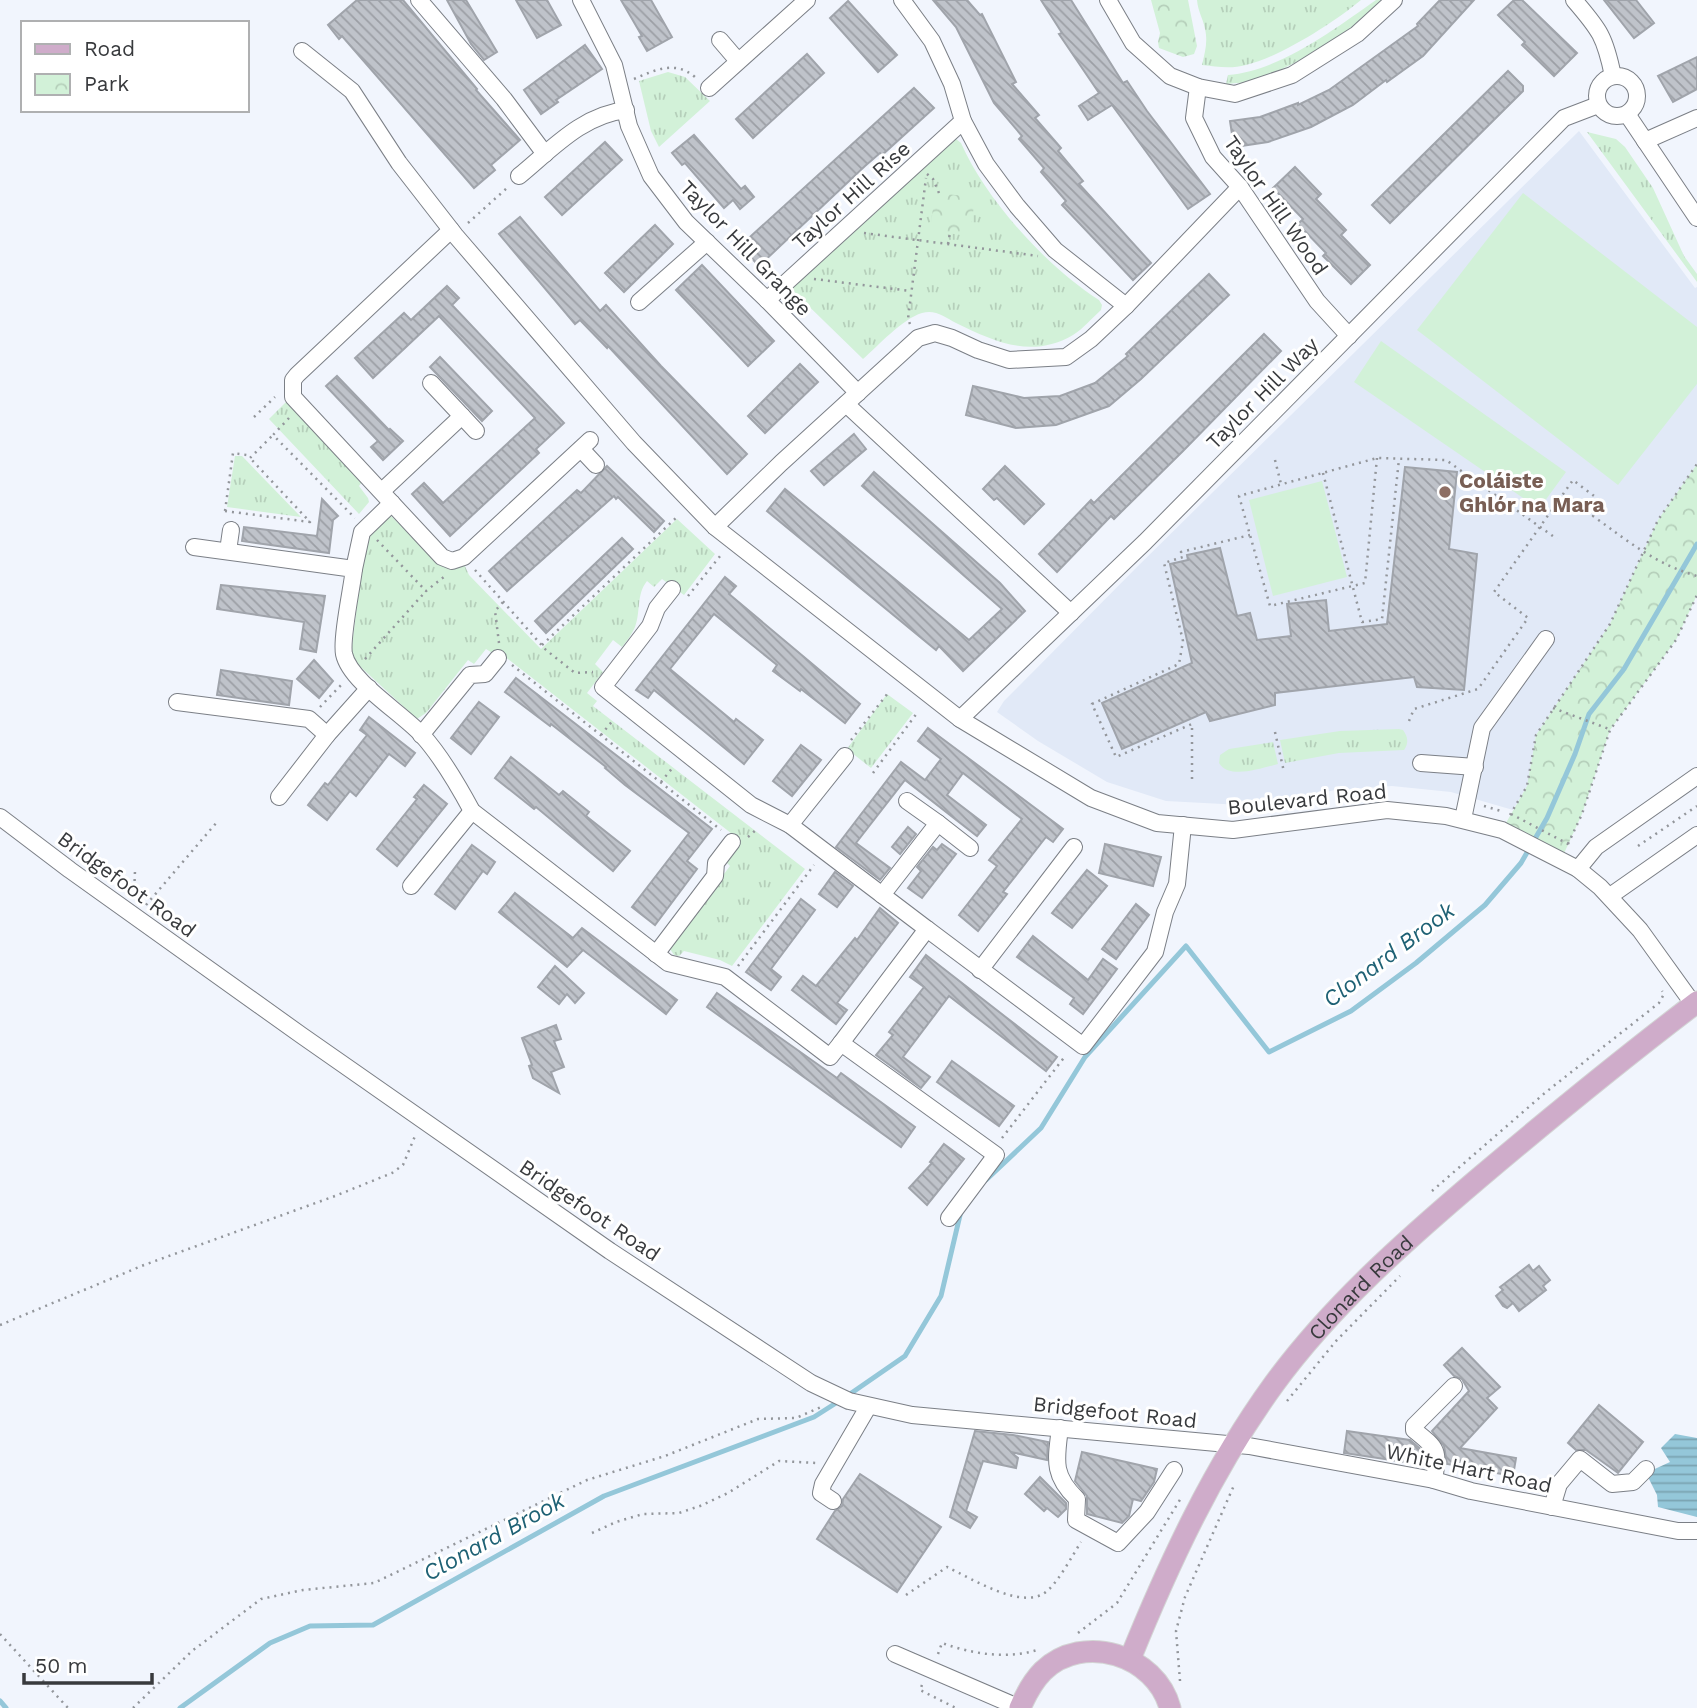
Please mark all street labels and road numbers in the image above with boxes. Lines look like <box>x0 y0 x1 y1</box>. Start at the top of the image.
street label: Taylor Hill Wood <box>1219 130 1333 280</box>
street label: Taylor Hill Rise <box>787 136 915 254</box>
street label: Taylor Hill Grange <box>675 175 817 321</box>
street label: Taylor Hill Way <box>1201 332 1323 454</box>
street label: Boulevard Road <box>1226 778 1388 820</box>
street label: Bridgefoot Road <box>53 826 201 942</box>
street label: Bridgefoot Road <box>515 1154 665 1266</box>
street label: Clonard Road <box>1303 1229 1418 1345</box>
street label: Bridgefoot Road <box>1032 1391 1198 1433</box>
street label: White Hart Road <box>1384 1438 1554 1498</box>

